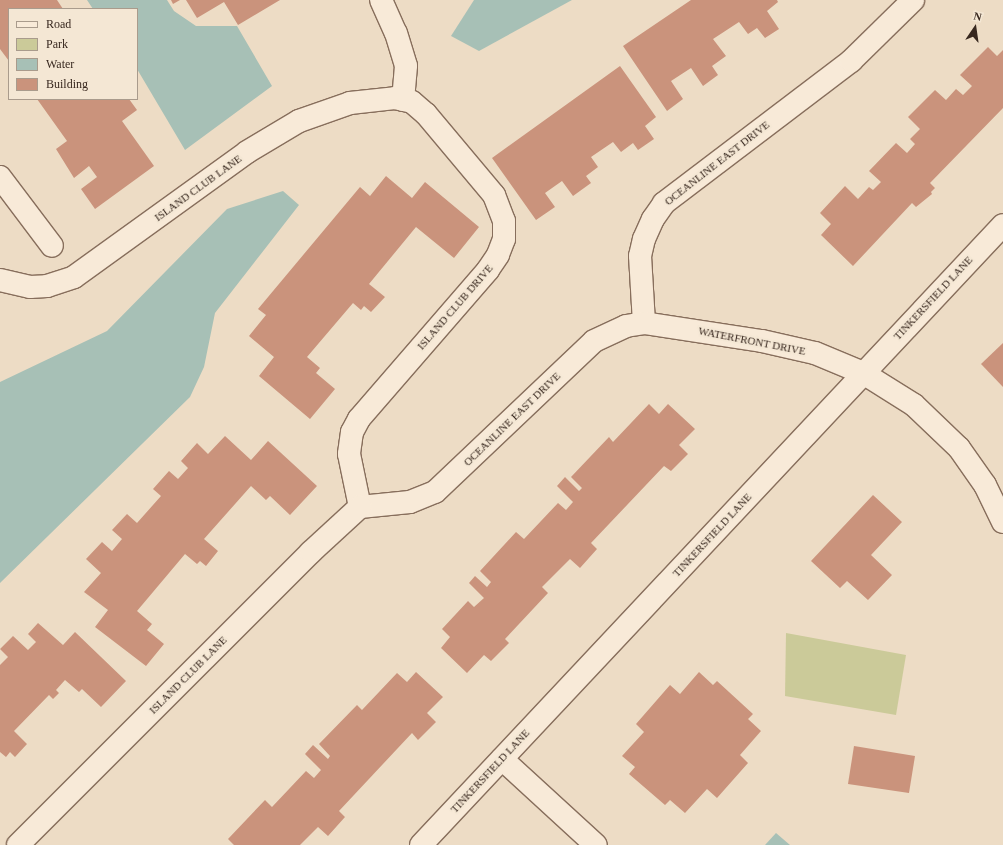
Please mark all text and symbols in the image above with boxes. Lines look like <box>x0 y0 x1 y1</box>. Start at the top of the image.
legend <box>8 8 138 100</box>
north arrow <box>955 8 995 48</box>
text: N <box>972 10 983 23</box>
text: Road <box>46 17 71 31</box>
text: Park <box>46 37 68 51</box>
text: Water <box>46 57 74 71</box>
text: Building <box>46 77 88 91</box>
street label: OCEANLINE EAST DRIVE <box>662 118 772 208</box>
street label: ISLAND CLUB LANE <box>152 152 244 224</box>
street label: TINKERSFIELD LANE <box>891 253 975 343</box>
street label: ISLAND CLUB DRIVE <box>414 262 496 352</box>
street label: WATERFRONT DRIVE <box>697 324 807 358</box>
street label: OCEANLINE EAST DRIVE <box>461 369 563 469</box>
street label: TINKERSFIELD LANE <box>670 490 754 580</box>
street label: ISLAND CLUB LANE <box>146 633 230 717</box>
street label: TINKERSFIELD LANE <box>448 726 532 816</box>

